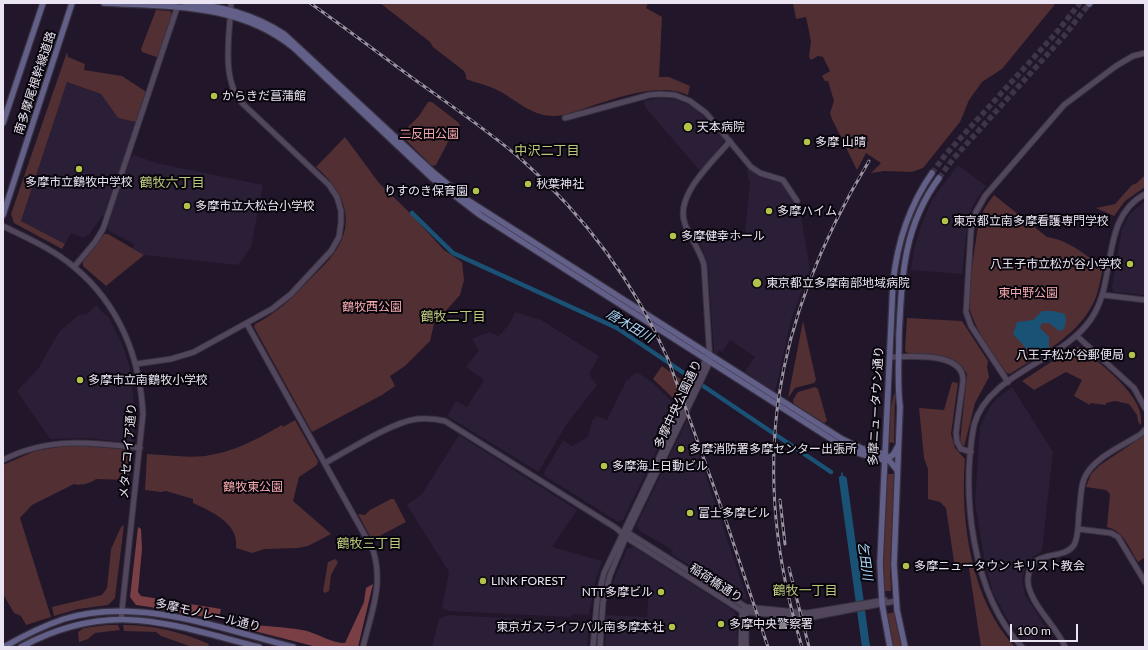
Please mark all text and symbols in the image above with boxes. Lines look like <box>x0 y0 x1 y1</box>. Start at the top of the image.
street label: 南多摩尾根幹線道路 <box>11 29 59 137</box>
place label: からきだ菖蒲館 <box>222 89 306 103</box>
marker: からきだ菖蒲館 <box>209 91 219 101</box>
place label: 天本病院 <box>697 120 745 134</box>
marker: 天本病院 <box>682 121 694 133</box>
park label: 二反田公園 <box>399 127 459 141</box>
place label: 多摩 山晴 <box>815 135 866 149</box>
marker: 多摩 山晴 <box>802 137 812 147</box>
district label: 中沢二丁目 <box>515 143 579 159</box>
marker: 多摩市立鶴牧中学校 <box>74 164 84 174</box>
place label: 多摩市立鶴牧中学校 <box>25 175 133 189</box>
district label: 鶴牧六丁目 <box>140 175 204 191</box>
place label: 秋葉神社 <box>536 177 584 191</box>
marker: 秋葉神社 <box>523 179 533 189</box>
place label: りすのき保育園 <box>384 184 468 198</box>
marker: りすのき保育園 <box>471 186 481 196</box>
place label: 多摩市立大松台小学校 <box>195 199 315 213</box>
marker: 多摩市立大松台小学校 <box>182 201 192 211</box>
place label: 多摩ハイム <box>777 204 837 218</box>
marker: 多摩ハイム <box>764 206 774 216</box>
place label: 東京都立南多摩看護専門学校 <box>953 214 1109 228</box>
marker: 東京都立南多摩看護専門学校 <box>940 216 950 226</box>
place label: 多摩健幸ホール <box>681 229 765 243</box>
marker: 多摩健幸ホール <box>668 231 678 241</box>
place label: 八王子市立松が谷小学校 <box>990 257 1122 271</box>
marker: 八王子市立松が谷小学校 <box>1125 259 1135 269</box>
place label: 東京都立多摩南部地域病院 <box>766 276 910 290</box>
marker: 東京都立多摩南部地域病院 <box>751 277 763 289</box>
park label: 東中野公園 <box>998 286 1058 300</box>
park label: 鶴牧西公園 <box>342 300 402 314</box>
water label: 唐木田川 <box>604 306 656 346</box>
district label: 鶴牧二丁目 <box>421 309 485 325</box>
street label: 多摩ニュータウン通り <box>866 346 886 466</box>
place label: 八王子松が谷郵便局 <box>1016 348 1124 362</box>
marker: 八王子松が谷郵便局 <box>1127 350 1137 360</box>
street label: 多摩中央公園通り <box>651 357 705 451</box>
place label: 多摩市立南鶴牧小学校 <box>88 373 208 387</box>
marker: 多摩市立南鶴牧小学校 <box>75 375 85 385</box>
street label: メタセコイア通り <box>117 403 139 499</box>
place label: 多摩消防署多摩センター出張所 <box>689 442 857 456</box>
marker: 多摩消防署多摩センター出張所 <box>676 444 686 454</box>
place label: 多摩海上日動ビル <box>612 459 708 473</box>
marker: 多摩海上日動ビル <box>599 461 609 471</box>
park label: 鶴牧東公園 <box>223 480 283 494</box>
place label: 富士多摩ビル <box>698 506 770 520</box>
marker: 富士多摩ビル <box>685 508 695 518</box>
district label: 鶴牧三丁目 <box>337 536 401 552</box>
water label: 乞田川 <box>855 541 875 581</box>
place label: 多摩ニュータウン キリスト教会 <box>914 559 1085 573</box>
street label: 稲荷橋通り <box>687 561 745 605</box>
marker: 多摩ニュータウン キリスト教会 <box>901 561 911 571</box>
place label: LINK FOREST <box>491 574 565 588</box>
marker: LINK FOREST <box>478 576 488 586</box>
district label: 鶴牧一丁目 <box>773 583 837 599</box>
place label: NTT多摩ビル <box>582 585 653 599</box>
marker: NTT多摩ビル <box>656 587 666 597</box>
street label: 多摩モノレール通り <box>154 596 262 634</box>
scale bar <box>1012 616 1080 642</box>
place label: 多摩中央警察署 <box>729 617 813 631</box>
marker: 多摩中央警察署 <box>716 619 726 629</box>
place label: 東京ガスライフバル南多摩本社 <box>496 620 664 634</box>
marker: 東京ガスライフバル南多摩本社 <box>667 622 677 632</box>
text: 100 m <box>1017 623 1051 638</box>

